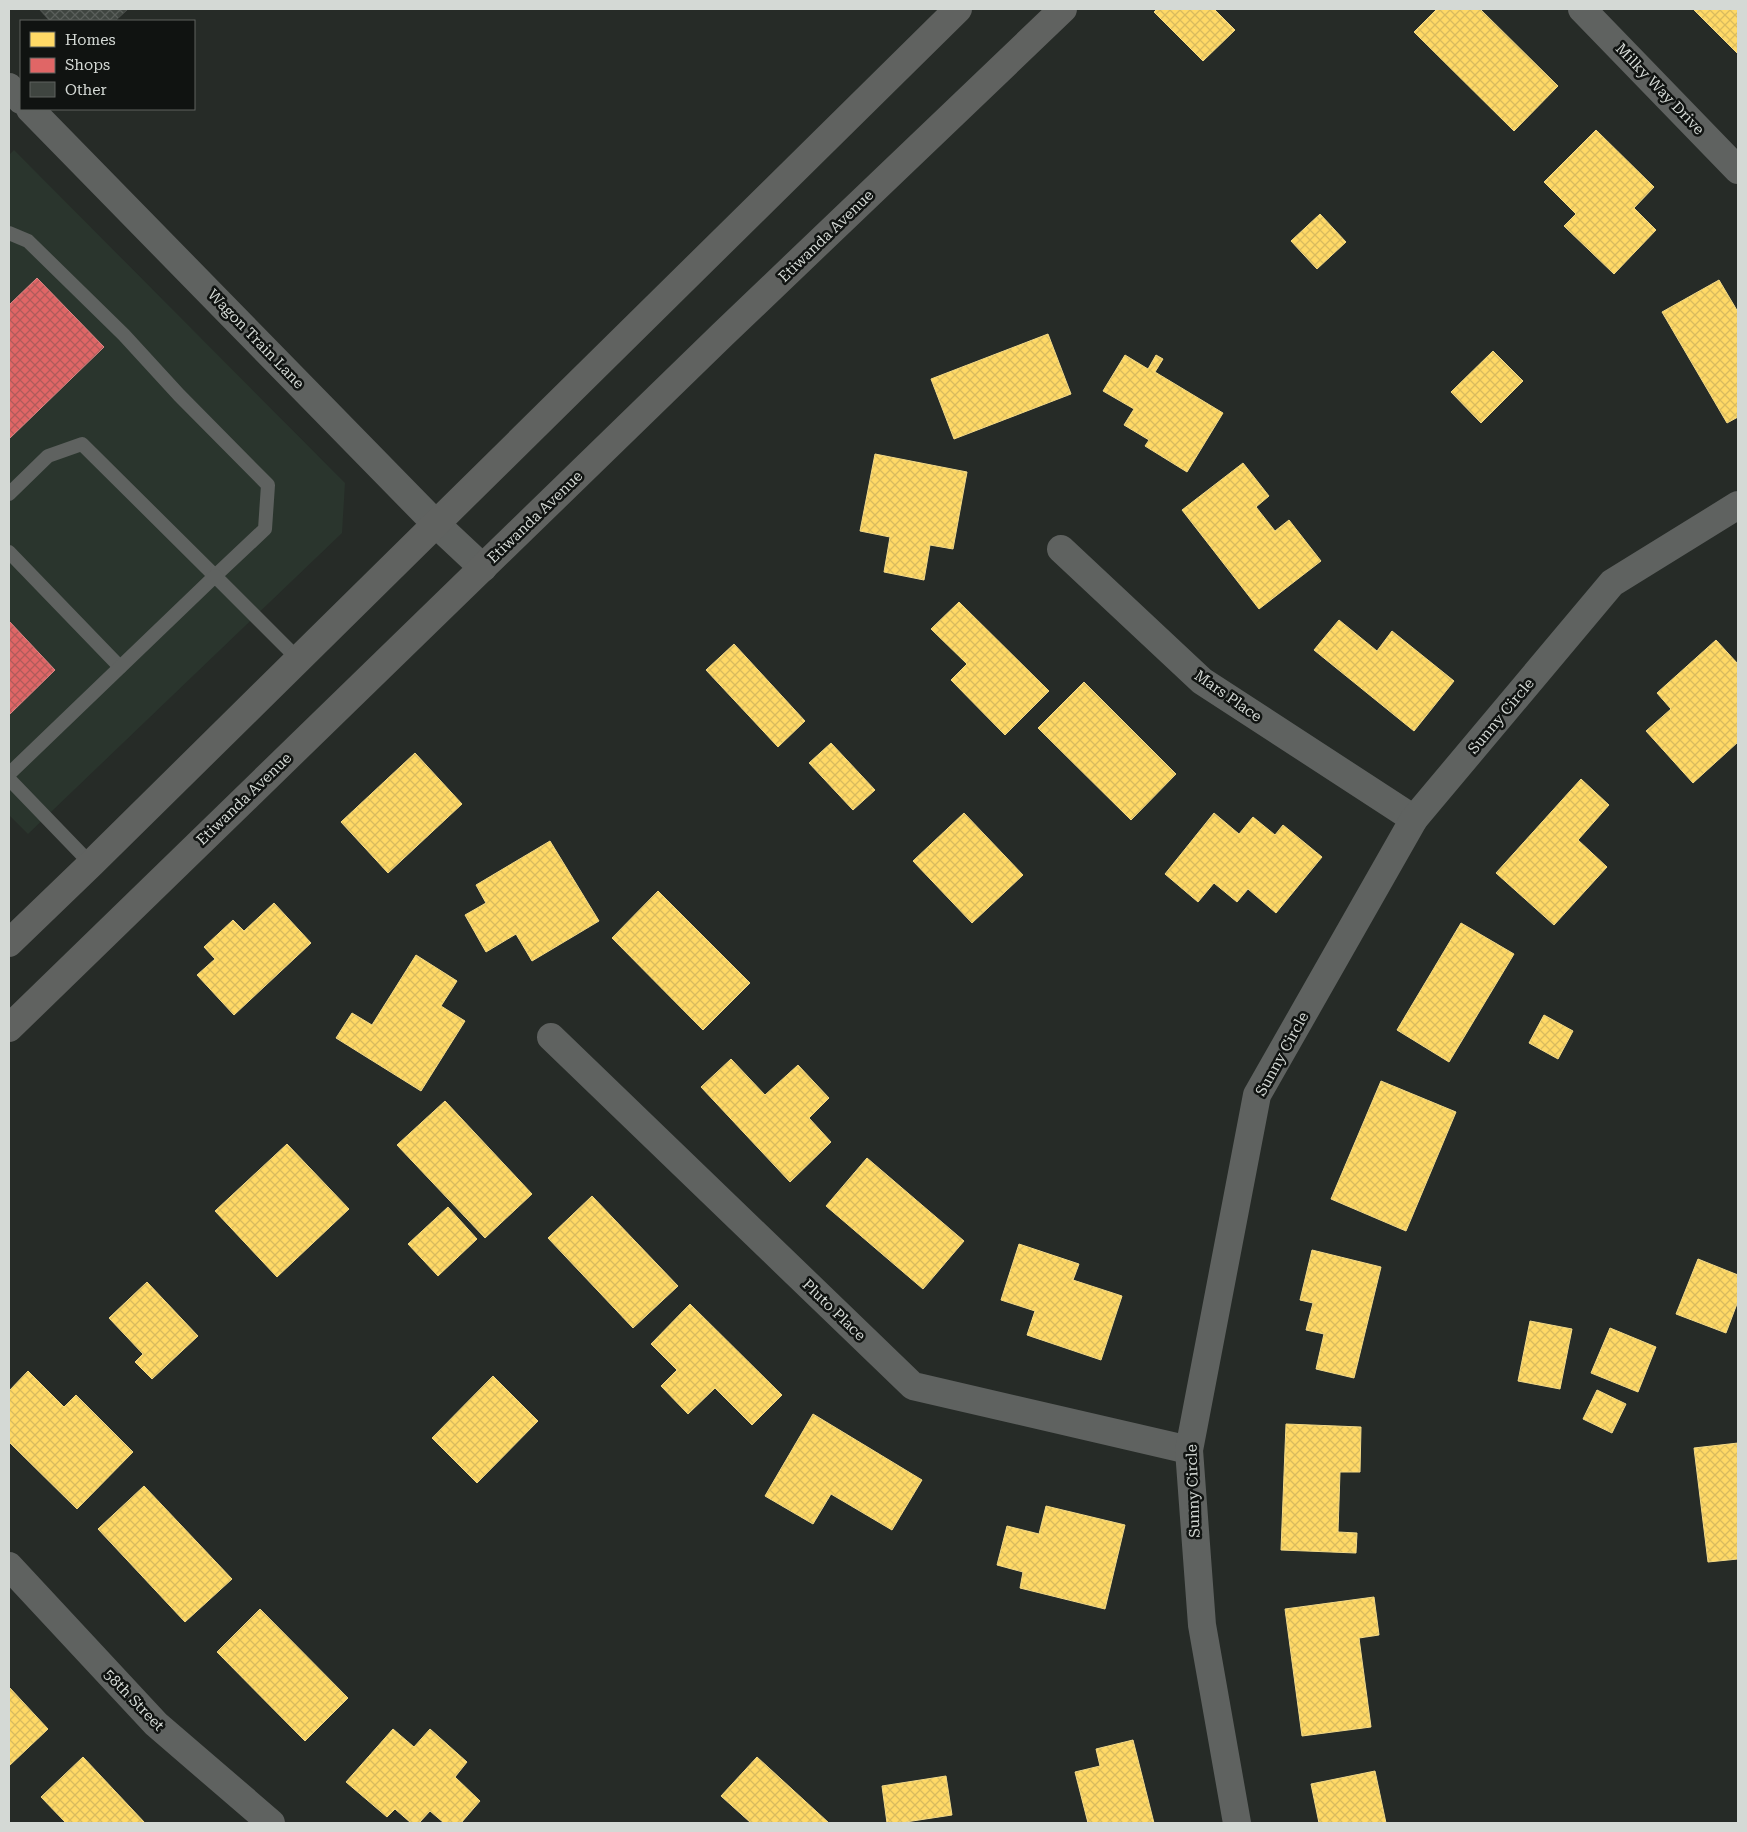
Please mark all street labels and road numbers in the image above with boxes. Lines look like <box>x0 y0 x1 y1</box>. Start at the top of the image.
street label: Milky Way Drive <box>1612 40 1708 138</box>
street label: Etiwanda Avenue <box>775 186 877 286</box>
street label: Wagon Train Lane <box>204 286 308 392</box>
street label: Etiwanda Avenue <box>484 467 586 567</box>
street label: Mars Place <box>1191 666 1265 726</box>
street label: Sunny Circle <box>1464 674 1538 758</box>
street label: Etiwanda Avenue <box>193 749 295 849</box>
street label: Sunny Circle <box>1251 1009 1313 1099</box>
street label: Pluto Place <box>799 1275 869 1345</box>
street label: Sunny Circle <box>1182 1444 1204 1538</box>
street label: 58th Street <box>100 1665 168 1735</box>

